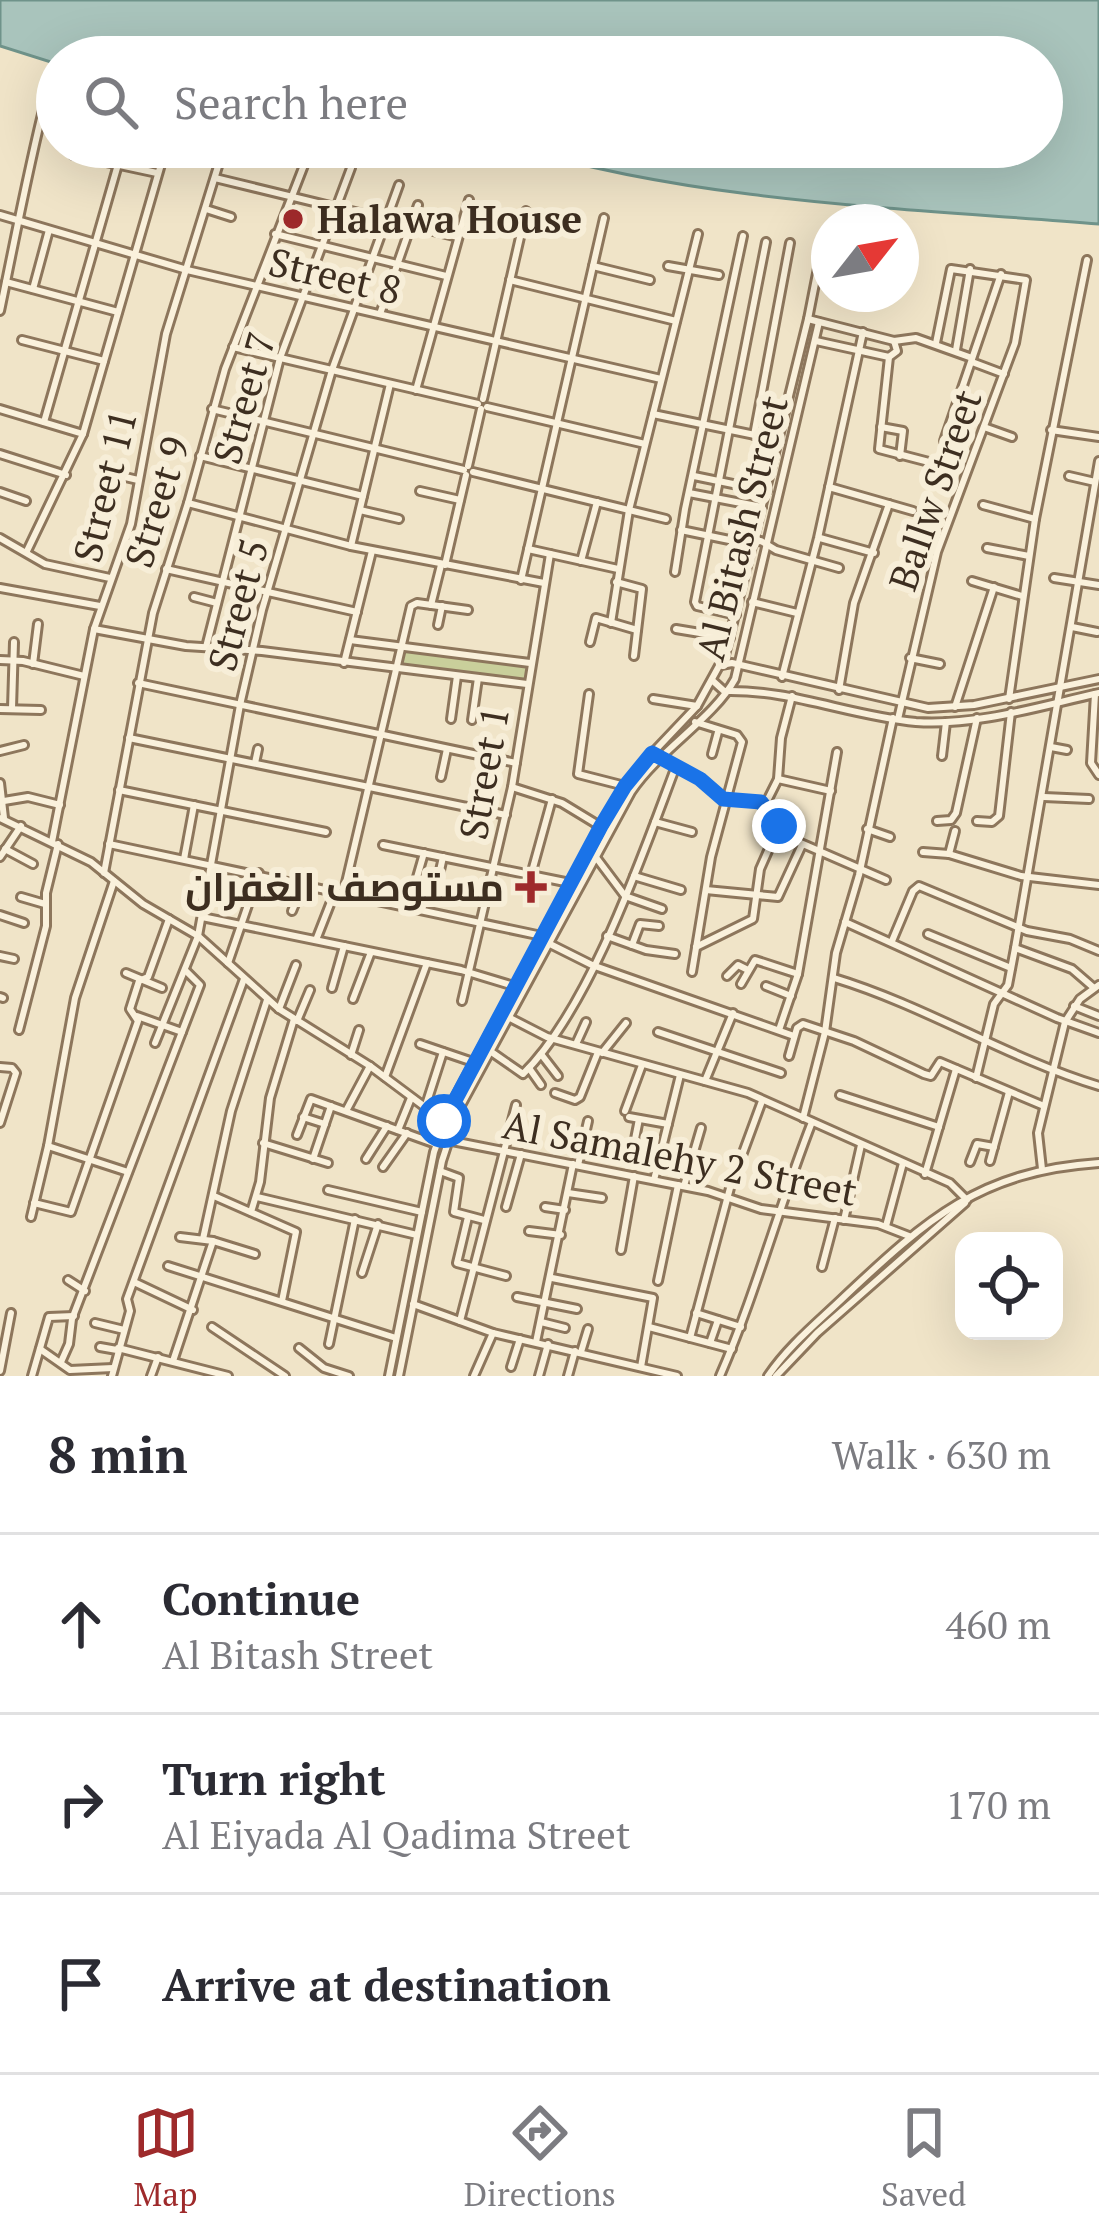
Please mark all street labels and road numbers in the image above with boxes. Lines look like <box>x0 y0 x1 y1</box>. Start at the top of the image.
street label: Street 8 <box>264 235 407 315</box>
street label: Street 7 <box>200 326 287 469</box>
street label: Ballw Street <box>875 382 993 597</box>
street label: Al Bitash Street <box>683 390 799 666</box>
street label: Street 11 <box>60 404 148 567</box>
street label: Street 9 <box>112 430 201 574</box>
street label: Street 5 <box>195 533 280 676</box>
street label: Street 1 <box>446 702 520 843</box>
street label: Al Samalehy 2 Street <box>499 1097 862 1217</box>

